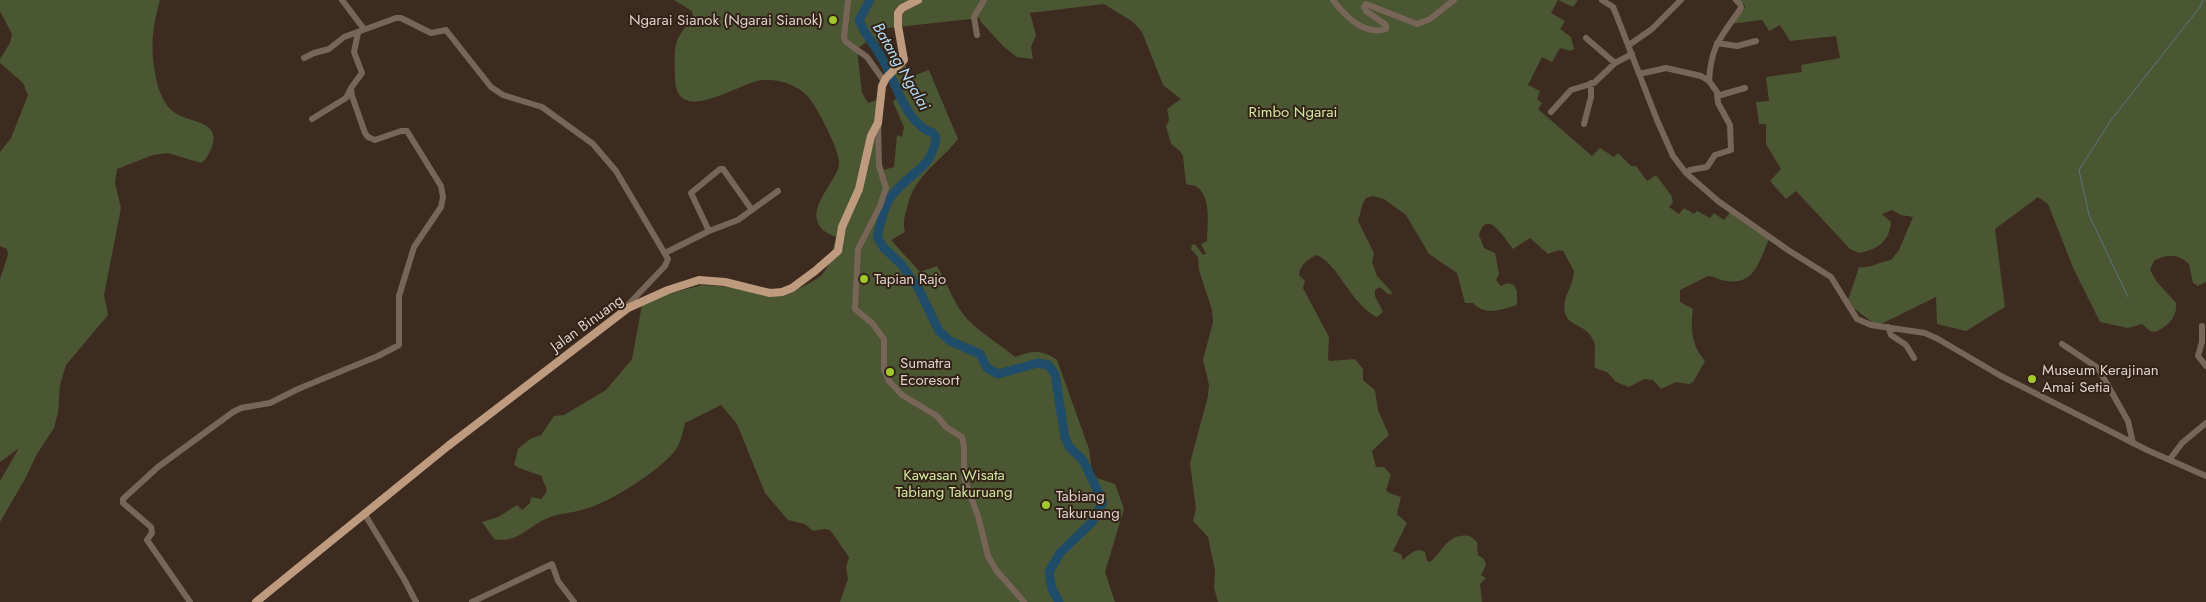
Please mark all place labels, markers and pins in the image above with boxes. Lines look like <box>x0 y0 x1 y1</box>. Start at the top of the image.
place label: Ngarai Sianok (Ngarai Sianok) <box>629 9 823 31</box>
marker: Ngarai Sianok (Ngarai Sianok) <box>827 14 839 26</box>
place label: Tapian Rajo <box>874 268 946 290</box>
marker: Tapian Rajo <box>858 273 870 285</box>
place label: Sumatra Ecoresort <box>900 352 960 391</box>
place label: Museum Kerajinan Amai Setia <box>2042 359 2159 398</box>
marker: Sumatra Ecoresort <box>884 366 896 378</box>
marker: Museum Kerajinan Amai Setia <box>2026 373 2038 385</box>
place label: Tabiang Takuruang <box>1056 485 1120 524</box>
marker: Tabiang Takuruang <box>1040 499 1052 511</box>

